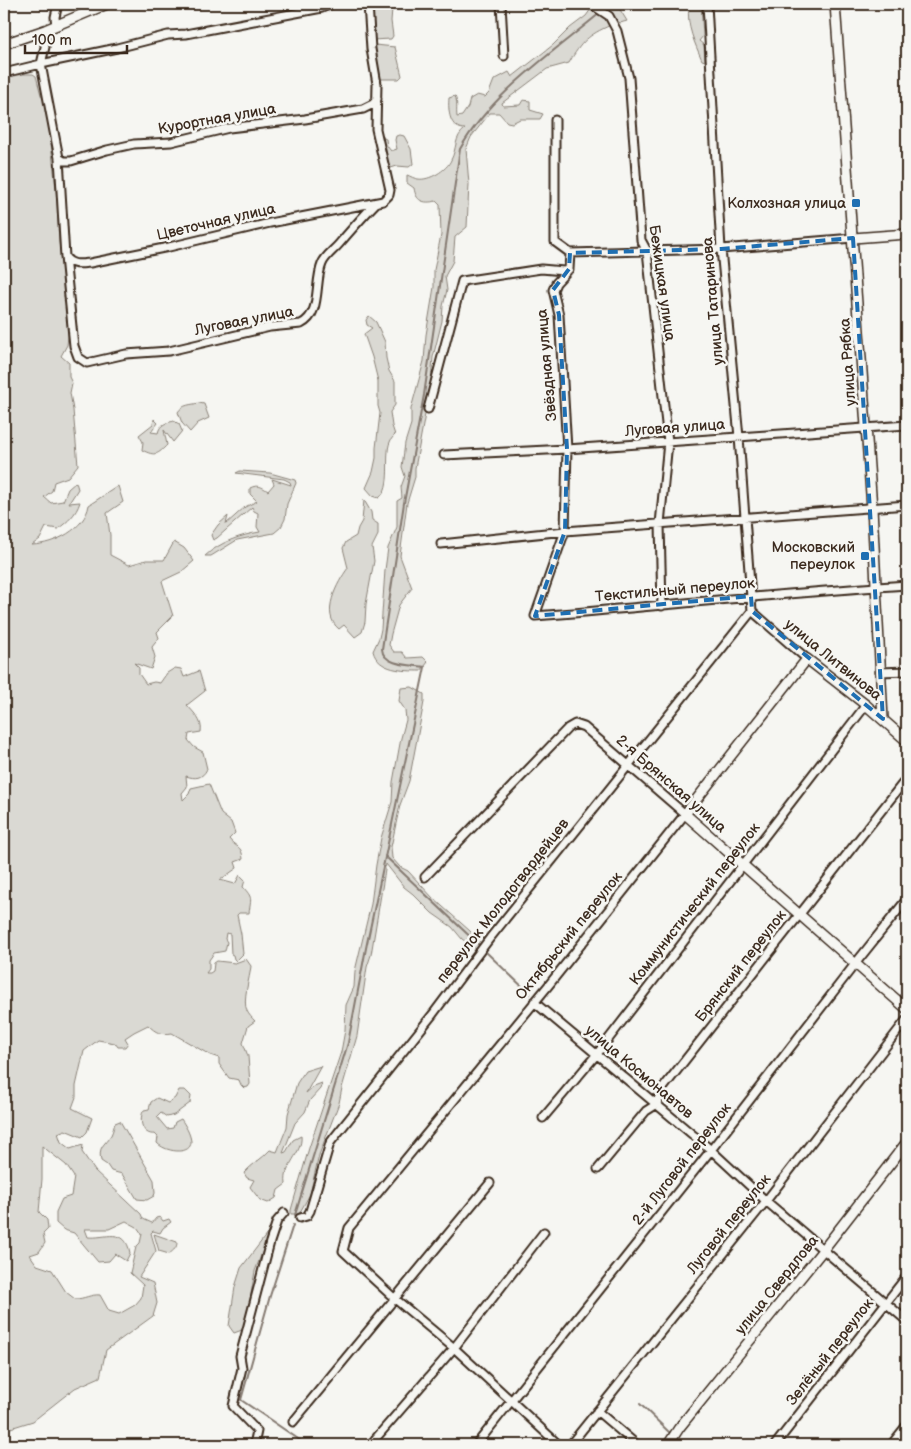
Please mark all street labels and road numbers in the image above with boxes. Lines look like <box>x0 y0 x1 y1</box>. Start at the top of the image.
street label: Курортная улица <box>157 99 277 139</box>
street label: Цветочная улица <box>155 199 277 245</box>
street label: Бежицкая улица <box>644 224 680 342</box>
street label: улица Татаринова <box>698 236 728 366</box>
street label: Луговая улица <box>192 302 295 340</box>
street label: Звёздная улица <box>533 308 561 422</box>
street label: улица Рябка <box>835 317 861 407</box>
street label: Луговая улица <box>623 415 726 441</box>
street label: Текстильный переулок <box>594 574 756 606</box>
street label: улица Литвинова <box>781 615 886 705</box>
street label: 2-я Брянская улица <box>612 731 730 837</box>
street label: переулок Молодогвардейцев <box>433 815 573 987</box>
street label: Коммунистический переулок <box>626 819 764 989</box>
street label: Октябрьский переулок <box>511 868 627 1004</box>
street label: Брянский переулок <box>691 906 791 1026</box>
street label: улица Космонавтов <box>581 1021 697 1123</box>
street label: 2-й Луговой переулок <box>629 1099 735 1229</box>
street label: Луговой переулок <box>683 1170 775 1278</box>
street label: улица Свердлова <box>731 1231 823 1338</box>
street label: Зелёный переулок <box>782 1295 878 1409</box>

